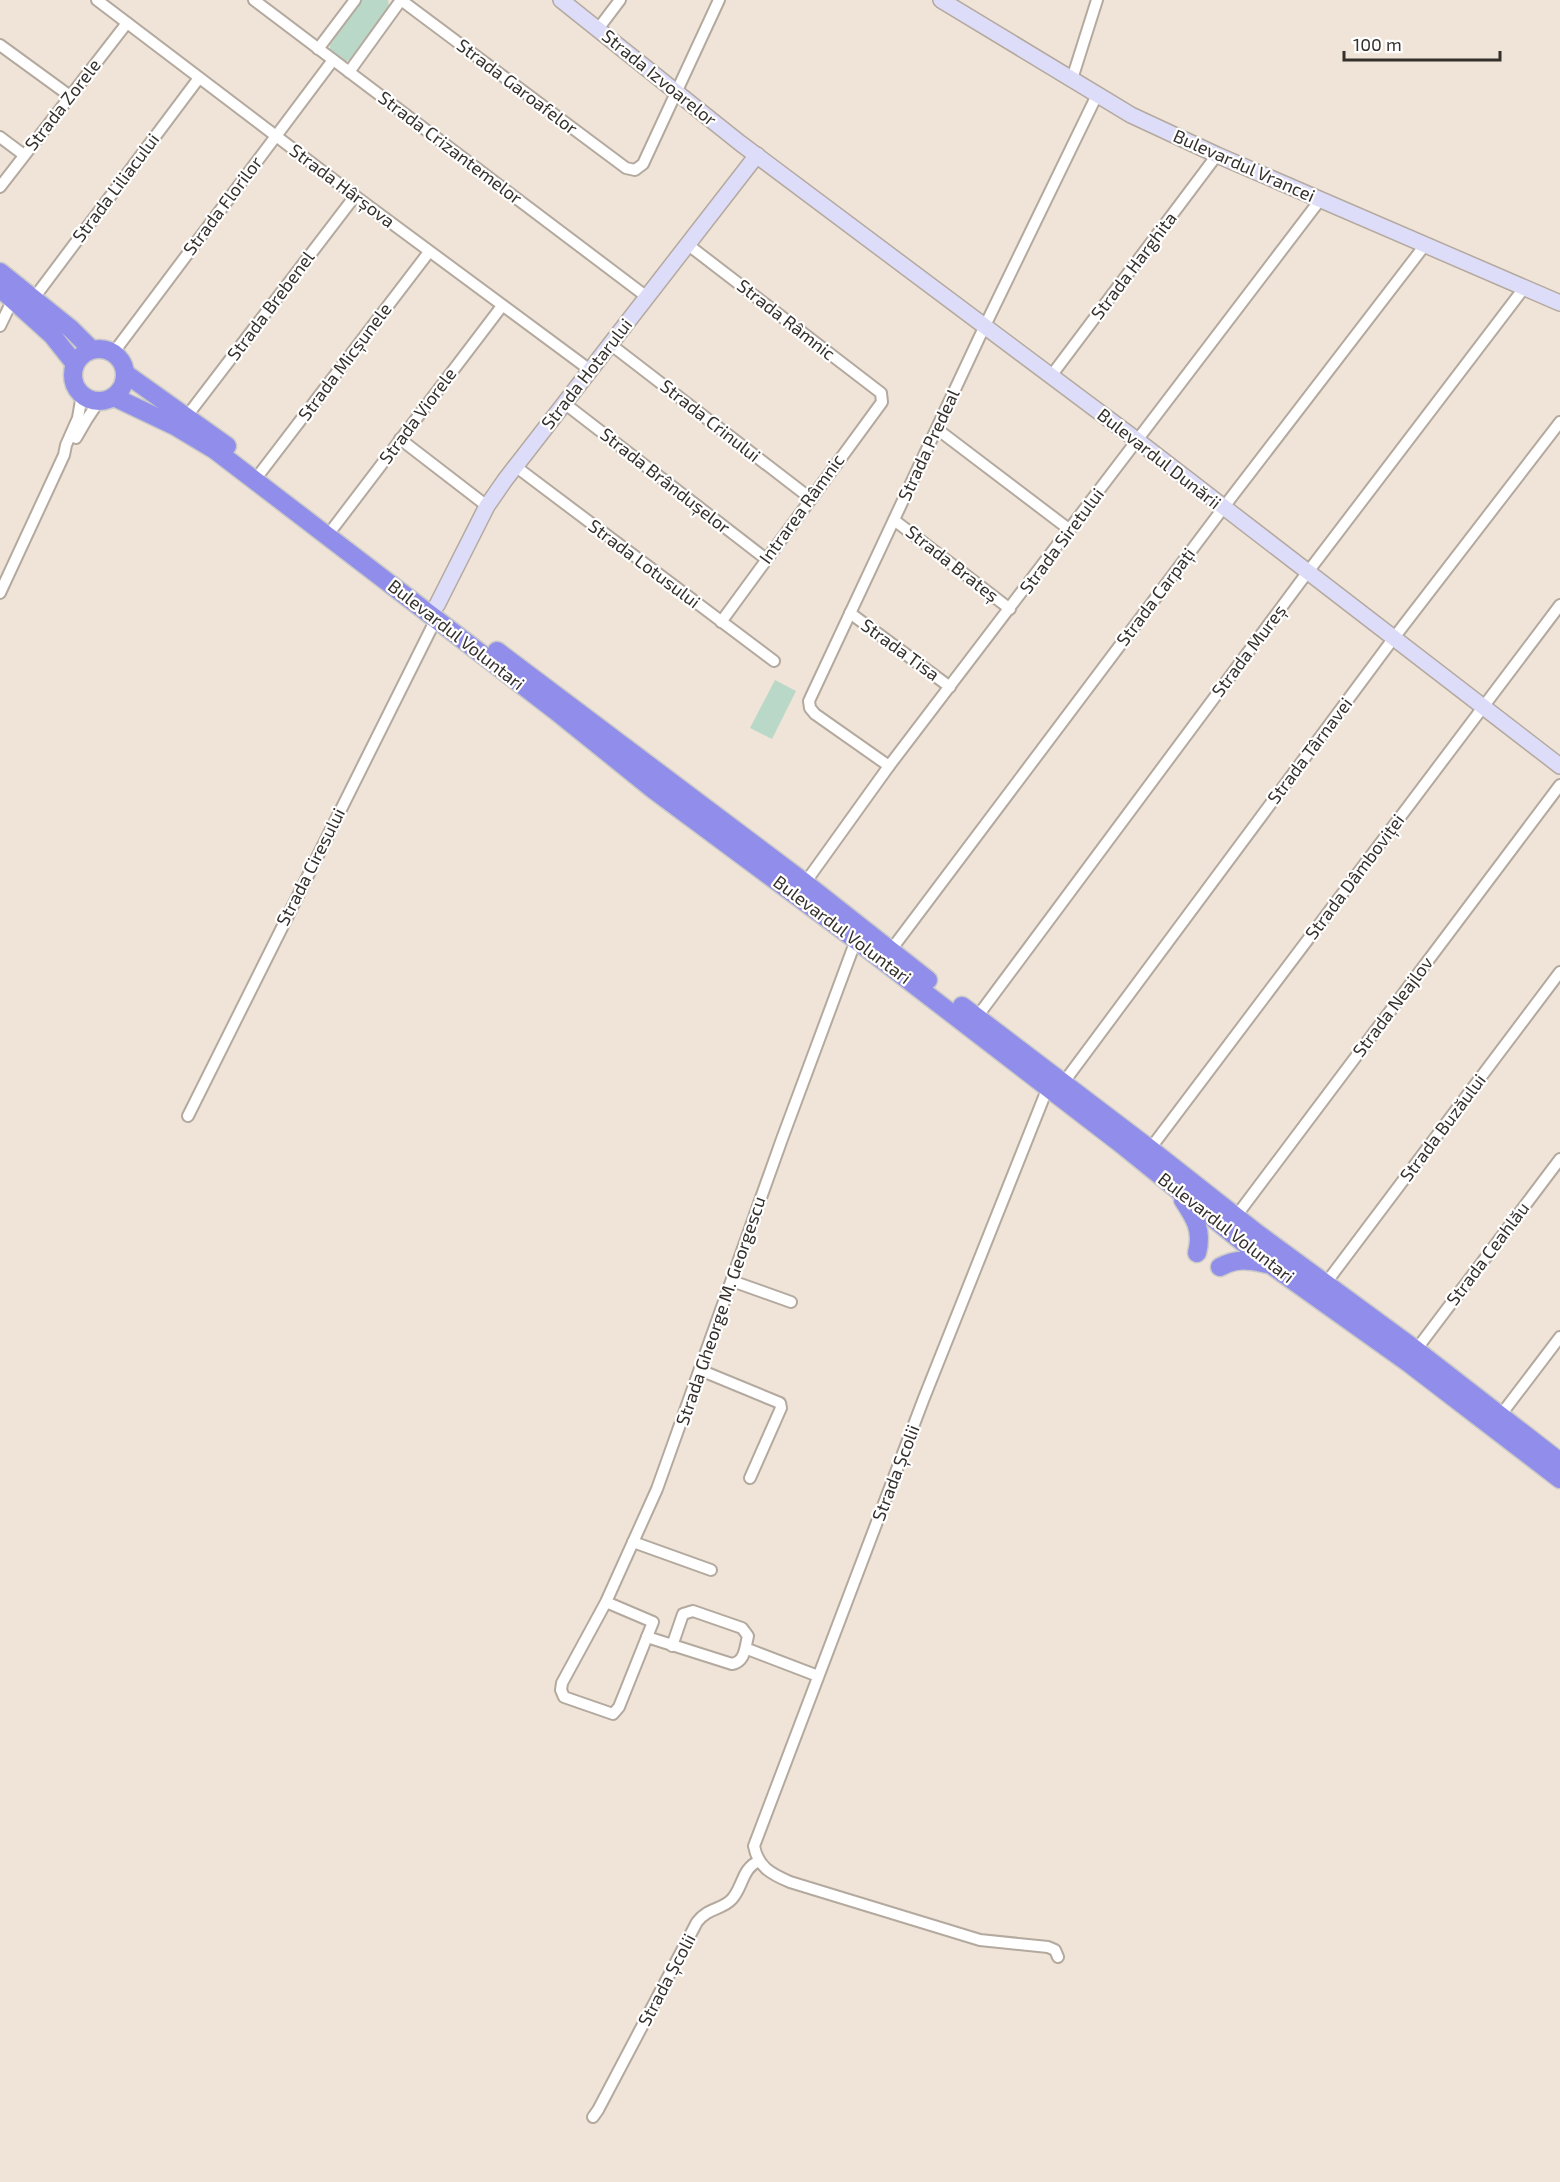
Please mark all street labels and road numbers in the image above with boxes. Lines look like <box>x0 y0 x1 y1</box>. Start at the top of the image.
street label: Strada Izvoarelor <box>598 24 721 130</box>
street label: Strada Garoafelor <box>453 34 582 139</box>
street label: Strada Zorele <box>20 54 105 155</box>
street label: Strada Crizantemelor <box>374 86 527 208</box>
street label: Bulevardul Vrancei <box>1170 124 1319 206</box>
street label: Strada Liliacului <box>67 129 163 246</box>
street label: Strada Hârșova <box>285 139 399 233</box>
street label: Strada Florilor <box>178 152 266 259</box>
street label: Strada Harghita <box>1086 207 1181 323</box>
street label: Strada Brebenel <box>222 246 319 364</box>
street label: Strada Râmnic <box>733 274 840 365</box>
street label: Strada Micșunele <box>293 298 396 425</box>
street label: Strada Hotarului <box>536 314 636 433</box>
street label: Strada Viorele <box>374 363 461 468</box>
street label: Strada Crinului <box>656 374 765 466</box>
street label: Strada Predeal <box>893 385 964 504</box>
street label: Bulevardul Dunării <box>1093 403 1226 513</box>
street label: Strada Brândușelor <box>596 423 735 539</box>
street label: Intrarea Râmnic <box>754 449 848 568</box>
street label: Strada Siretului <box>1014 483 1108 598</box>
street label: Strada Lotusului <box>584 514 705 612</box>
street label: Strada Brateș <box>901 520 1004 607</box>
street label: Strada Carpați <box>1111 543 1200 650</box>
street label: Bulevardul Voluntari <box>384 574 529 694</box>
street label: Strada Mureș <box>1206 600 1291 702</box>
street label: Strada Tisa <box>857 613 944 685</box>
street label: Strada Târnavei <box>1262 693 1356 808</box>
street label: Strada Ciresului <box>271 804 349 929</box>
street label: Strada Dâmboviței <box>1300 809 1409 944</box>
street label: Bulevardul Voluntari <box>769 870 916 988</box>
street label: Strada Neajlov <box>1347 952 1437 1061</box>
street label: Strada Buzăului <box>1395 1069 1490 1186</box>
street label: Bulevardul Voluntari <box>1154 1167 1299 1287</box>
street label: Strada Gheorge M. Georgescu <box>670 1193 770 1428</box>
street label: Strada Ceahlău <box>1441 1197 1533 1310</box>
street label: Strada Școlii <box>867 1421 924 1524</box>
street label: Strada Școlii <box>633 1930 701 2030</box>

